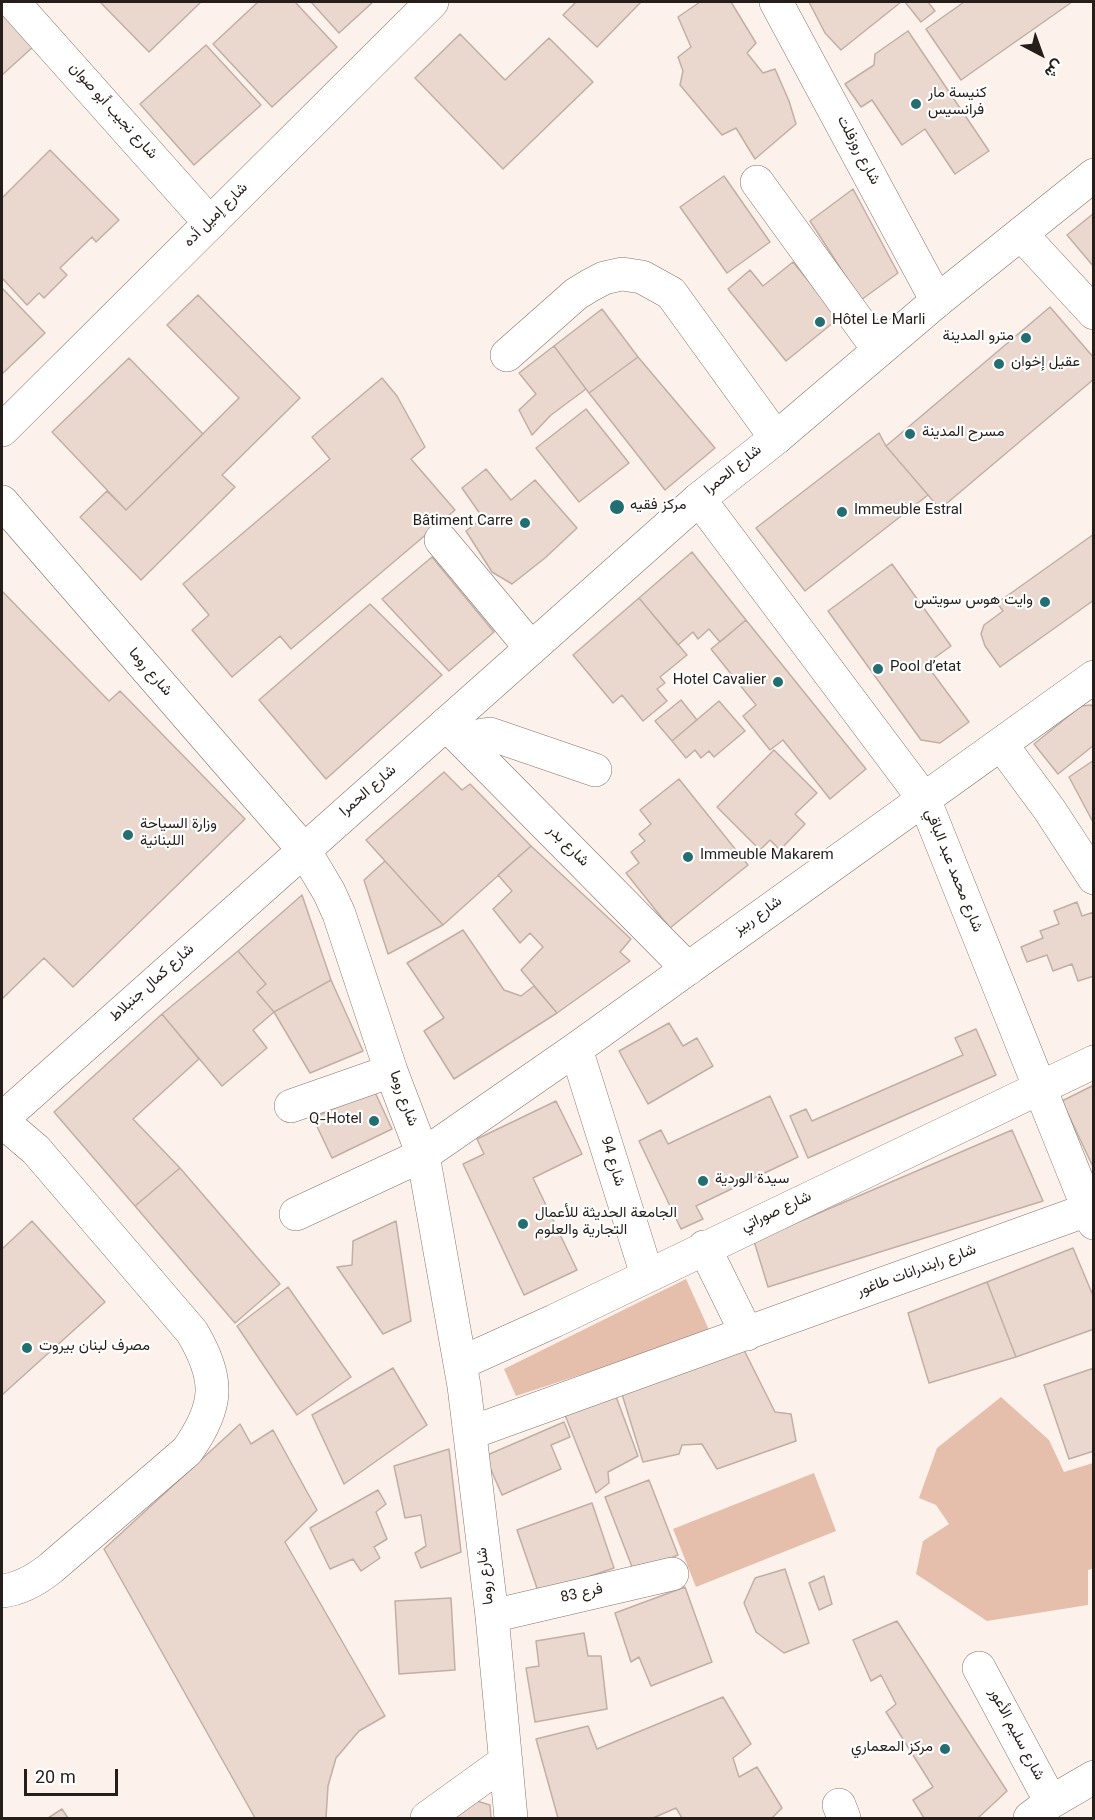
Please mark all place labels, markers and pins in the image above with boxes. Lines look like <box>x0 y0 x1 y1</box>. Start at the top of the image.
place label: كنيسة مار فرانسيس <box>928 86 987 121</box>
marker: كنيسة مار فرانسيس <box>909 97 923 111</box>
place label: Hôtel Le Marli <box>832 313 925 331</box>
marker: Hôtel Le Marli <box>813 315 827 329</box>
place label: مترو المدينة <box>942 329 1014 347</box>
marker: مترو المدينة <box>1019 331 1033 345</box>
place label: عقيل إخوان <box>1011 355 1080 373</box>
marker: عقيل إخوان <box>992 357 1006 371</box>
place label: مسرح المدينة <box>922 425 1004 443</box>
marker: مسرح المدينة <box>903 427 917 441</box>
marker: مركز فقيه <box>608 498 626 516</box>
place label: مركز فقيه <box>630 498 686 516</box>
place label: Immeuble Estral <box>854 503 962 521</box>
marker: Immeuble Estral <box>835 505 849 519</box>
place label: Bâtiment Carre <box>413 514 513 532</box>
marker: Bâtiment Carre <box>518 516 532 530</box>
place label: وايت هوس سويتس <box>914 593 1033 611</box>
marker: وايت هوس سويتس <box>1038 595 1052 609</box>
place label: Pool d’etat <box>890 660 961 678</box>
marker: Pool d’etat <box>871 662 885 676</box>
place label: Hotel Cavalier <box>673 673 766 691</box>
marker: Hotel Cavalier <box>771 675 785 689</box>
place label: وزارة السياحة اللبنانية <box>140 817 217 852</box>
marker: وزارة السياحة اللبنانية <box>121 828 135 842</box>
place label: Immeuble Makarem <box>700 848 834 866</box>
marker: Immeuble Makarem <box>681 850 695 864</box>
place label: Q-Hotel <box>309 1112 362 1130</box>
marker: Q-Hotel <box>367 1114 381 1128</box>
place label: سيدة الوردية <box>715 1172 789 1190</box>
marker: سيدة الوردية <box>696 1174 710 1188</box>
place label: الجامعة الحديثة للأعمال التجارية والعلوم <box>535 1206 677 1241</box>
marker: الجامعة الحديثة للأعمال التجارية والعلوم <box>516 1217 530 1231</box>
place label: مصرف لبنان بيروت <box>39 1339 150 1357</box>
marker: مصرف لبنان بيروت <box>20 1341 34 1355</box>
place label: مركز المعماري <box>851 1740 933 1758</box>
marker: مركز المعماري <box>938 1742 952 1756</box>

